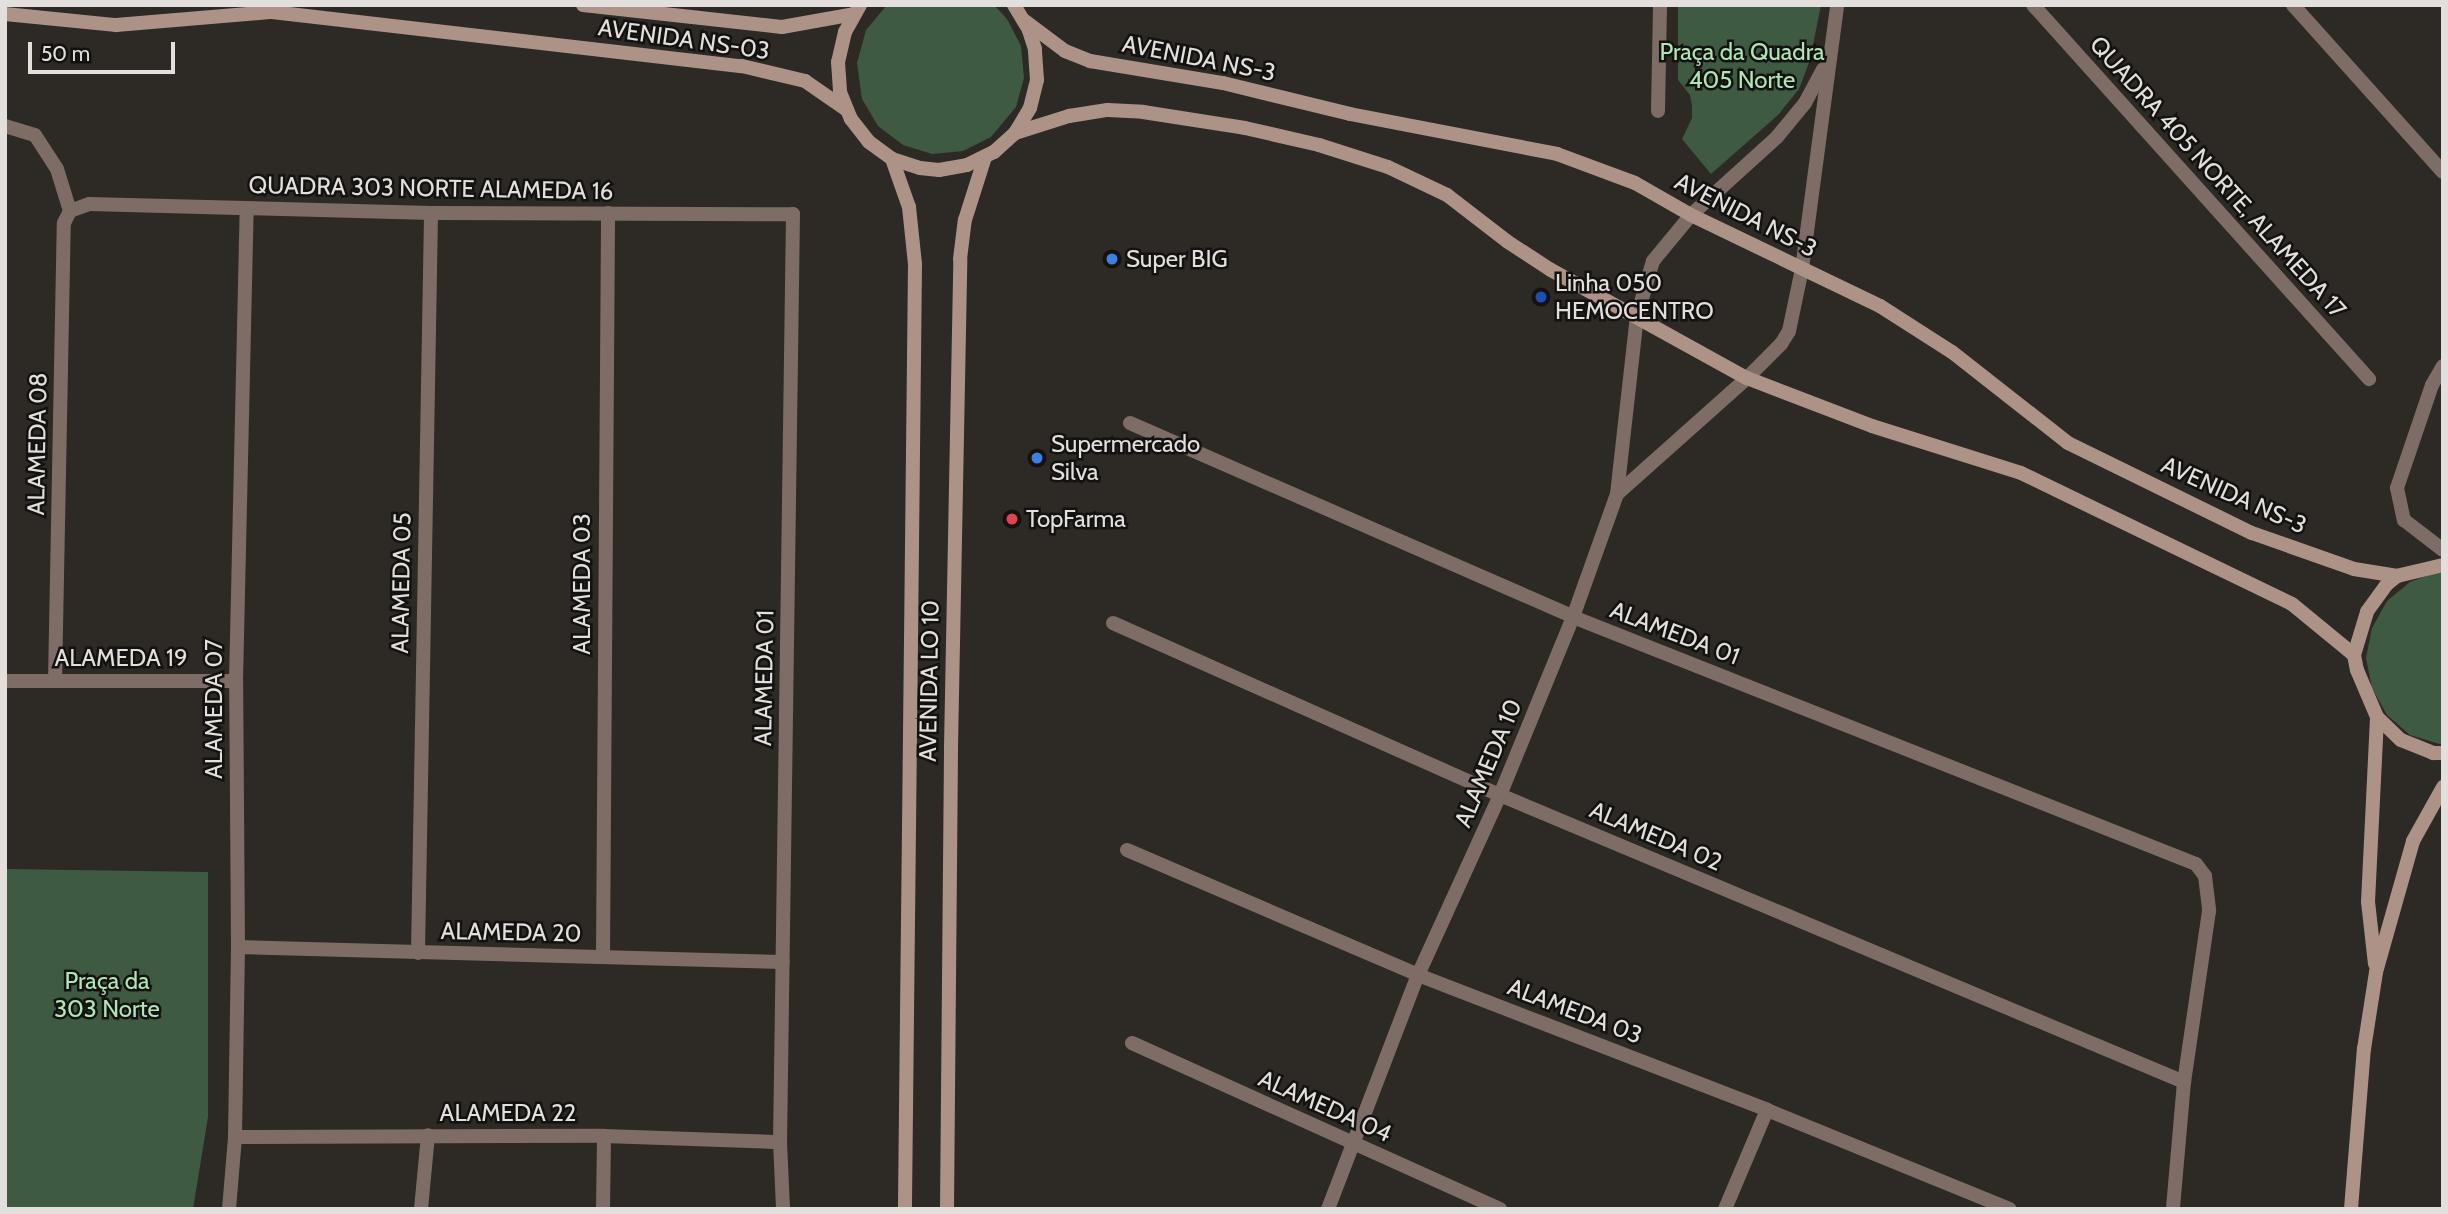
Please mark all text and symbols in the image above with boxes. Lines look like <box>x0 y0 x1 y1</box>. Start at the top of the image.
street label: AVENIDA NS-03 <box>596 13 772 65</box>
scale bar <box>32 28 178 72</box>
street label: AVENIDA NS-3 <box>1120 29 1278 87</box>
street label: QUADRA 405 NORTE, ALAMEDA 17 <box>2084 30 2352 324</box>
park label: Praça da Quadra 405 Norte <box>1659 38 1825 94</box>
text: 50 m <box>41 41 90 66</box>
street label: AVENIDA NS-3 <box>1670 167 1822 263</box>
street label: QUADRA 303 NORTE ALAMEDA 16 <box>248 170 614 206</box>
place label: Super BIG <box>1126 245 1228 273</box>
marker: Super BIG <box>1104 251 1120 267</box>
place label: Linha 050 HEMOCENTRO <box>1555 269 1714 325</box>
marker: Linha 050 HEMOCENTRO <box>1533 289 1549 305</box>
street label: ALAMEDA 08 <box>21 372 53 516</box>
place label: Supermercado Silva <box>1051 430 1200 486</box>
marker: Supermercado Silva <box>1029 450 1045 466</box>
street label: AVENIDA NS-3 <box>2157 450 2311 540</box>
place label: TopFarma <box>1026 505 1126 533</box>
marker: TopFarma <box>1004 511 1020 527</box>
street label: ALAMEDA 05 <box>385 512 417 654</box>
street label: ALAMEDA 03 <box>568 513 596 655</box>
street label: ALAMEDA 01 <box>1606 595 1744 671</box>
street label: AVENIDA LO 10 <box>913 600 945 762</box>
street label: ALAMEDA 01 <box>748 610 780 746</box>
street label: ALAMEDA 07 <box>200 639 228 779</box>
street label: ALAMEDA 19 <box>54 644 188 672</box>
street label: ALAMEDA 10 <box>1448 695 1528 831</box>
street label: ALAMEDA 02 <box>1586 795 1726 877</box>
street label: ALAMEDA 20 <box>440 916 582 948</box>
park label: Praça da 303 Norte <box>54 967 160 1023</box>
street label: ALAMEDA 03 <box>1504 972 1646 1050</box>
street label: ALAMEDA 04 <box>1254 1064 1396 1148</box>
street label: ALAMEDA 22 <box>440 1099 576 1127</box>

